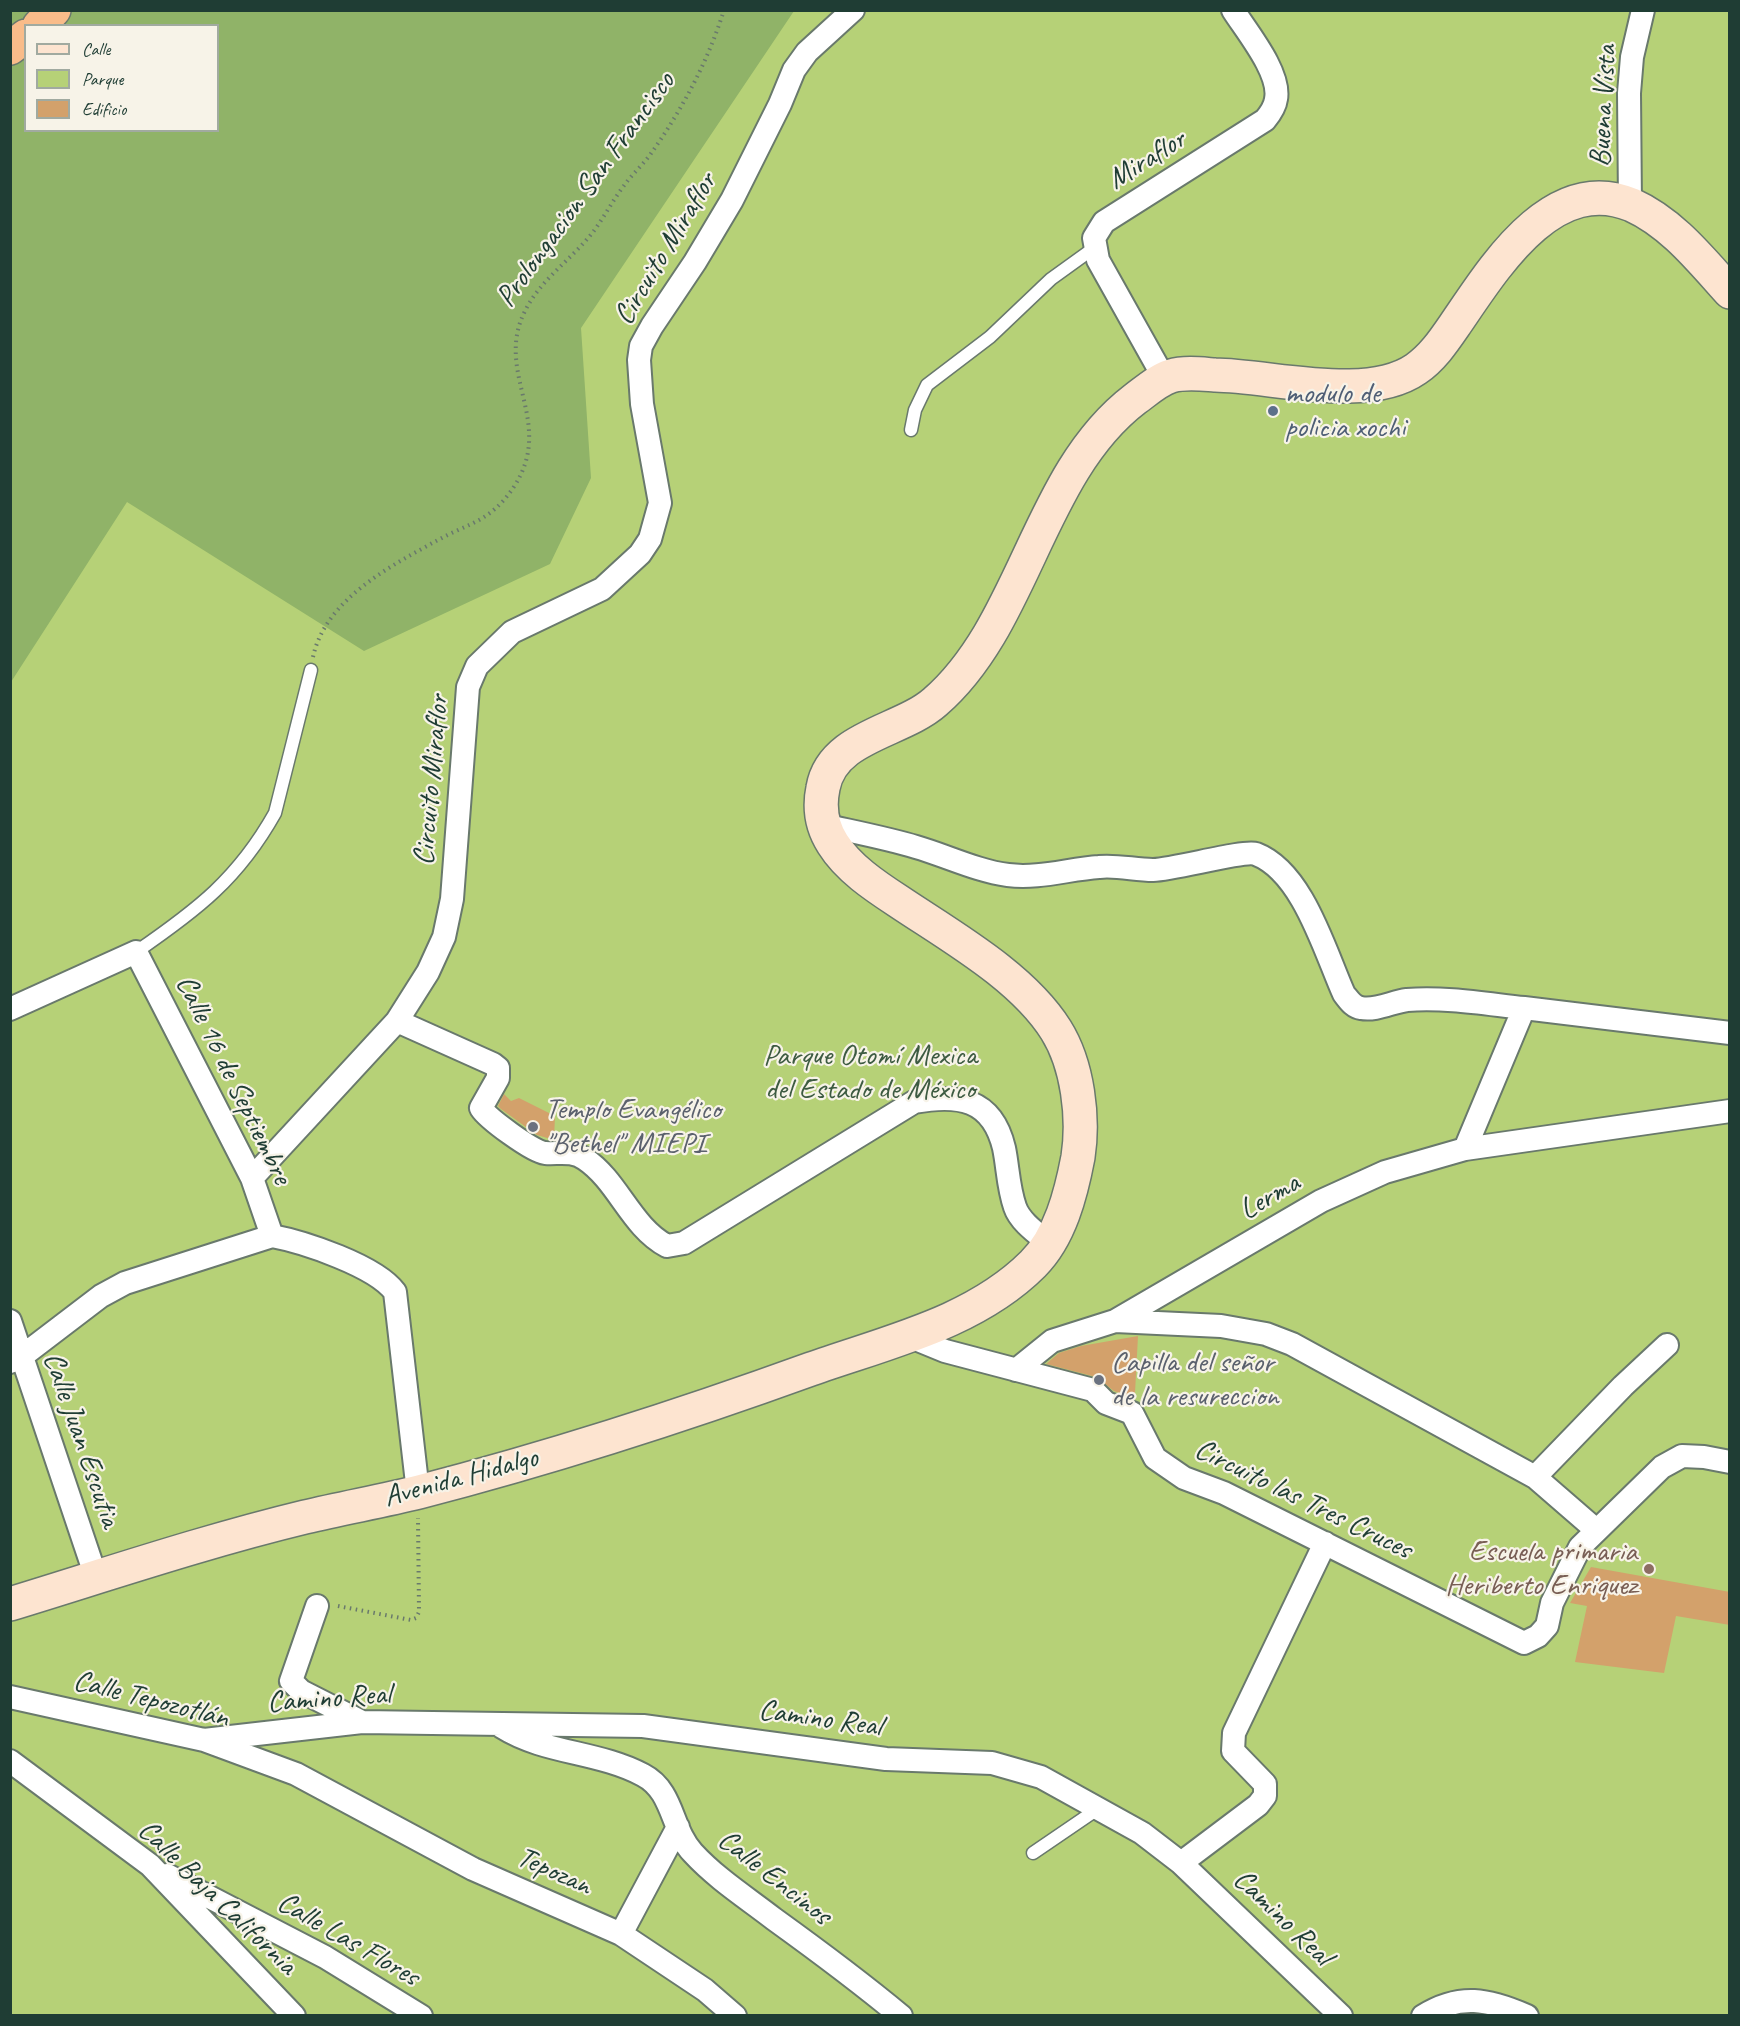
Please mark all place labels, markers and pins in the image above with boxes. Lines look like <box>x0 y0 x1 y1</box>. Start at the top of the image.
place label: modulo de policia xochi <box>1285 376 1405 446</box>
marker: modulo de policia xochi <box>1266 404 1280 418</box>
place label: Templo Evangélico "Bethel" MIEPI <box>545 1092 721 1162</box>
marker: Templo Evangélico "Bethel" MIEPI <box>526 1120 540 1134</box>
place label: Capilla del señor de la resureccion <box>1111 1345 1279 1416</box>
marker: Capilla del señor de la resureccion <box>1092 1373 1106 1387</box>
place label: Escuela primaria Heriberto Enriquez <box>1445 1534 1637 1604</box>
marker: Escuela primaria Heriberto Enriquez <box>1642 1562 1656 1576</box>

